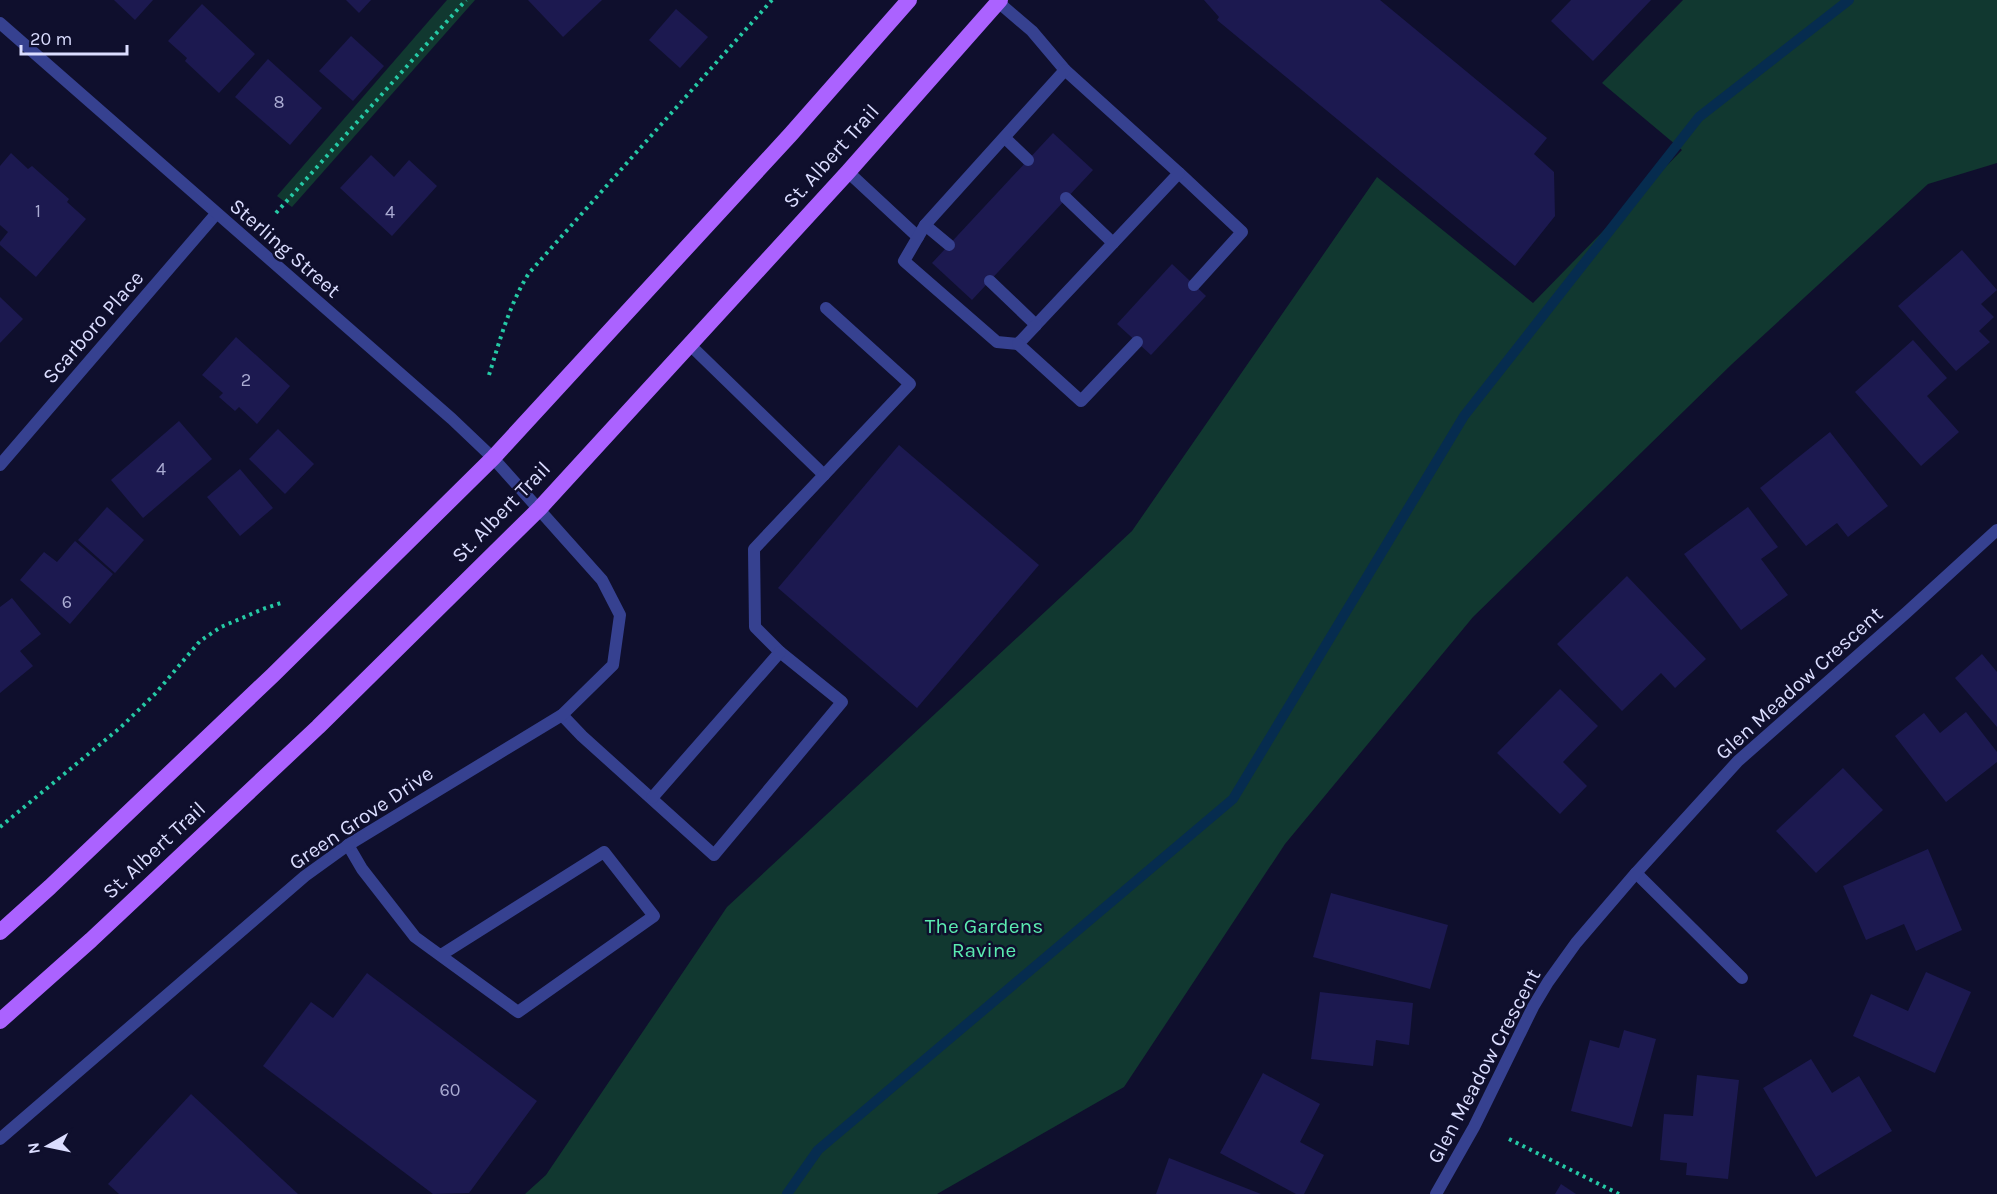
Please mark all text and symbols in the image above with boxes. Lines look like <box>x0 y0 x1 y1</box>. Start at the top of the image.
scale bar <box>21 18 128 56</box>
text: 20 m <box>30 28 72 50</box>
house number: 8 <box>273 91 285 113</box>
street label: St. Albert Trail <box>778 99 884 213</box>
street label: Sterling Street <box>225 194 345 302</box>
house number: 1 <box>35 200 41 222</box>
house number: 4 <box>385 201 395 223</box>
street label: Scarboro Place <box>38 266 148 388</box>
house number: 2 <box>241 369 251 391</box>
street label: St. Albert Trail <box>447 456 555 568</box>
house number: 4 <box>156 458 166 480</box>
house number: 6 <box>62 591 72 613</box>
street label: Glen Meadow Crescent <box>1710 602 1888 764</box>
street label: Green Grove Drive <box>285 761 437 875</box>
street label: St. Albert Trail <box>98 796 210 904</box>
park label: The Gardens Ravine <box>925 914 1043 962</box>
street label: Glen Meadow Crescent <box>1423 965 1545 1167</box>
house number: 60 <box>440 1079 461 1101</box>
north arrow <box>18 1116 78 1176</box>
text: N <box>23 1141 44 1155</box>

